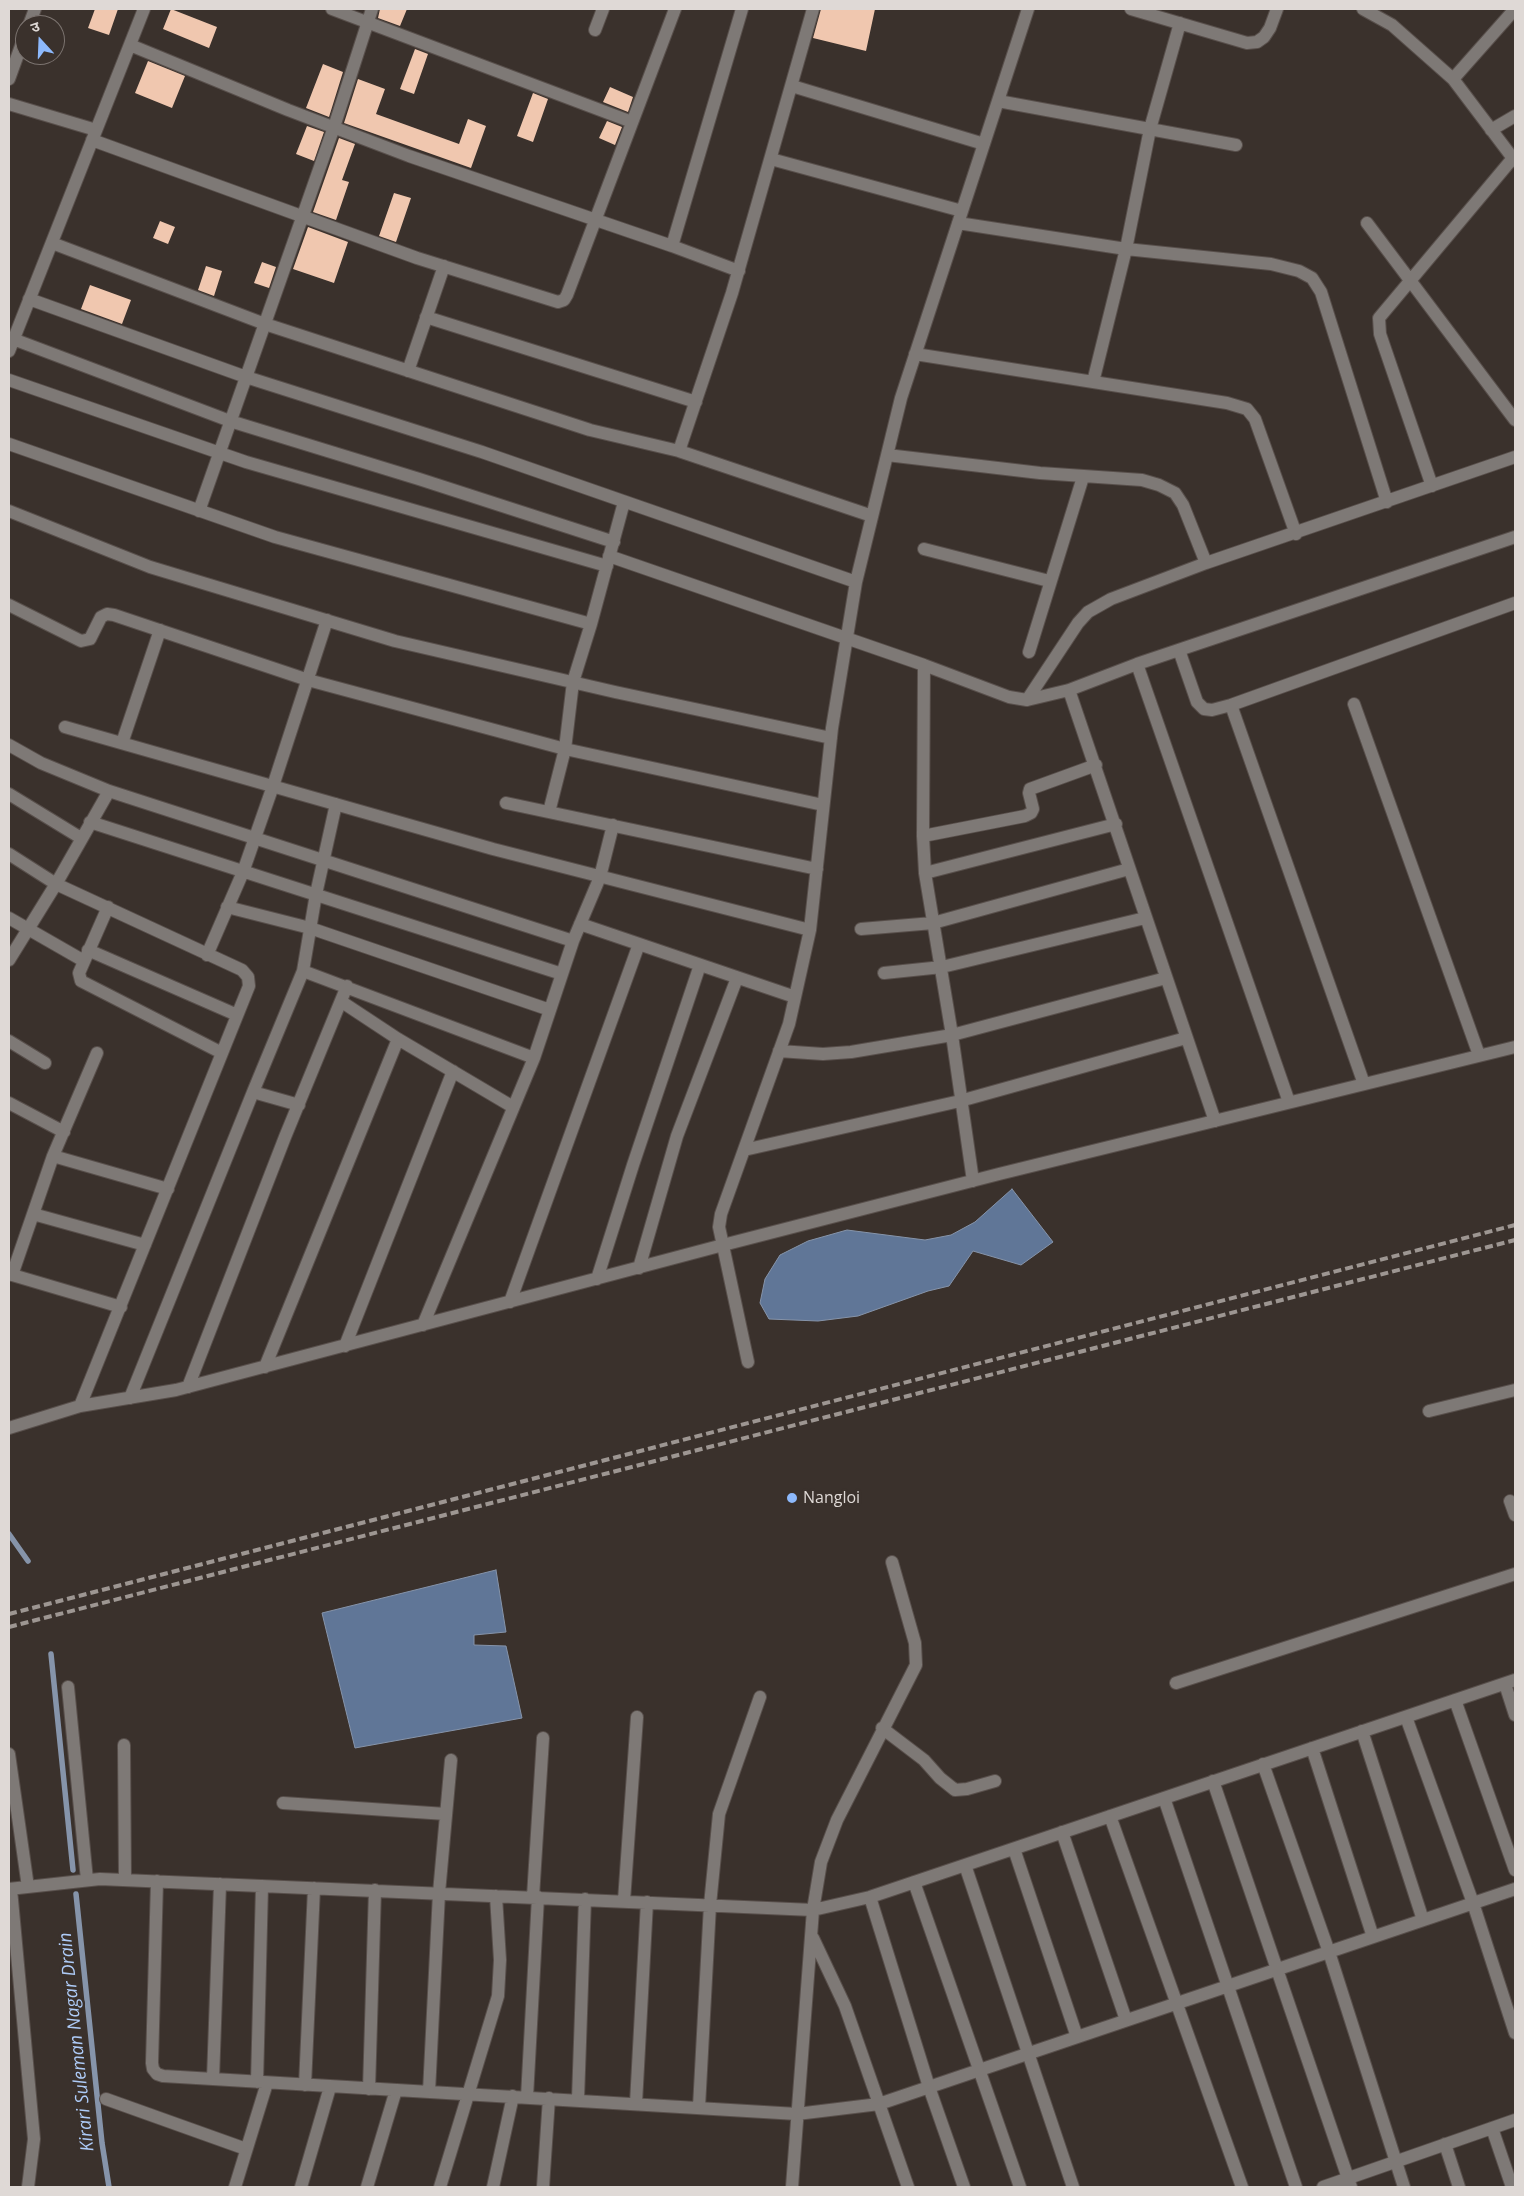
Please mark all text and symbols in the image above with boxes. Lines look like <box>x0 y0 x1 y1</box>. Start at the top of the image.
north arrow <box>15 15 65 65</box>
text: उ <box>28 16 42 37</box>
place label: Nangloi <box>803 1488 860 1508</box>
marker: Nangloi <box>785 1491 799 1505</box>
water label: Kirari Suleman Nagar Drain <box>55 1931 99 2153</box>

